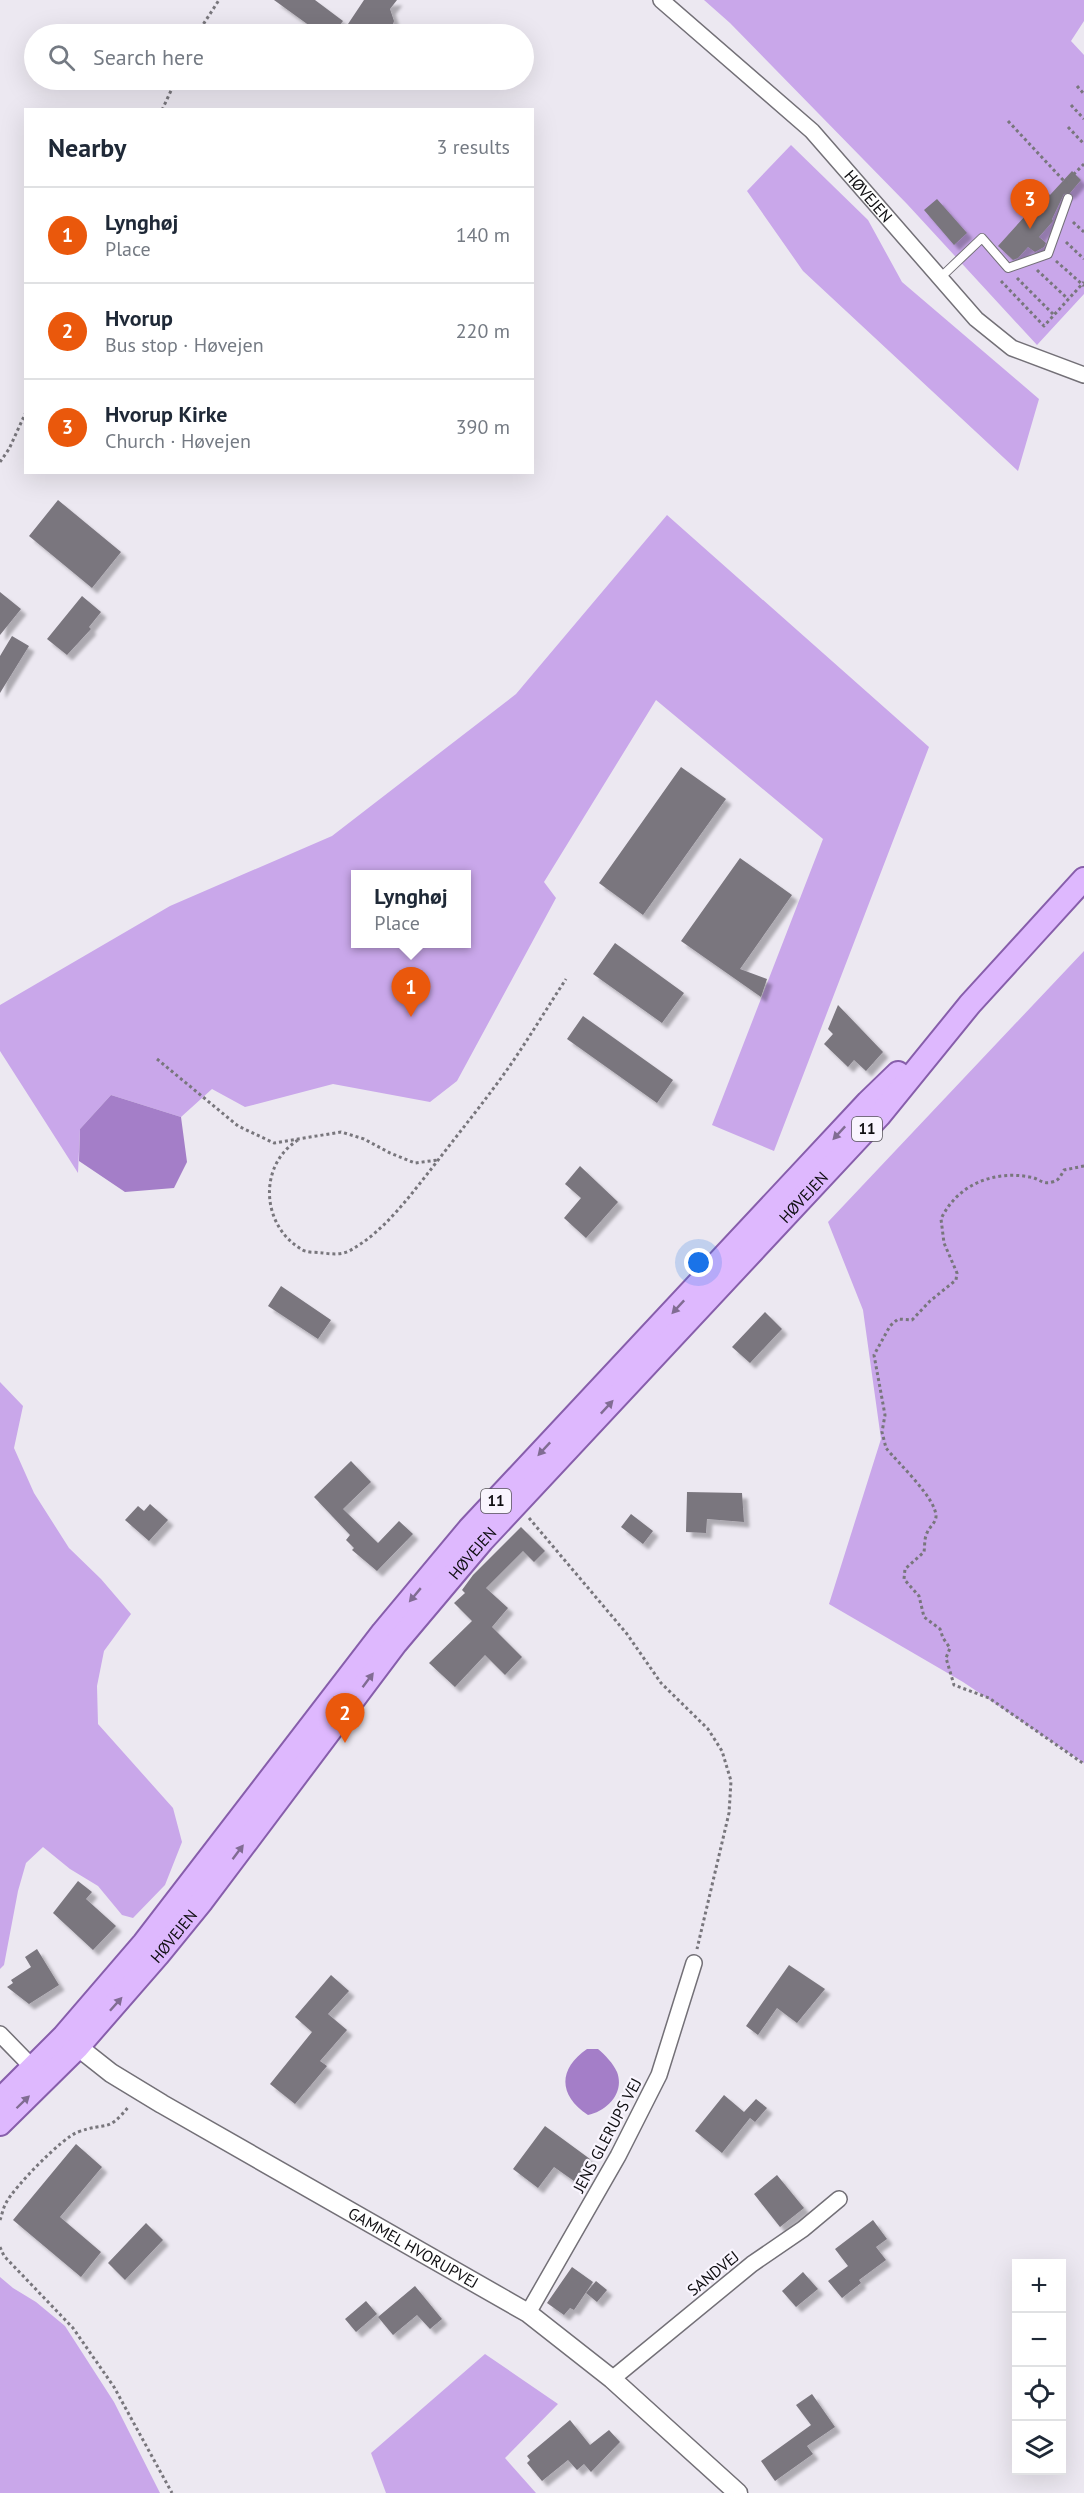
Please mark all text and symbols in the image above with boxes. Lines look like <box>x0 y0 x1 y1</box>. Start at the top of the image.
search box <box>24 24 534 90</box>
icon: search <box>45 41 78 74</box>
text: Search here <box>93 43 204 71</box>
text: Nearby <box>48 131 126 164</box>
text: 3 results <box>437 134 510 160</box>
street label: HØVEJEN <box>840 166 897 226</box>
pin: 3 <box>1010 180 1050 229</box>
text: Lynghøj <box>105 208 178 236</box>
text: 1 <box>62 222 73 248</box>
text: 140 m <box>456 222 510 248</box>
text: Place <box>105 236 151 262</box>
text: Hvorup <box>105 304 173 332</box>
text: 2 <box>62 318 73 344</box>
text: 220 m <box>456 318 510 344</box>
text: Bus stop · Høvejen <box>105 332 264 358</box>
text: Hvorup Kirke <box>105 400 227 428</box>
text: 3 <box>62 414 73 440</box>
text: 390 m <box>456 414 510 440</box>
text: Church · Høvejen <box>105 428 251 454</box>
popup <box>351 870 471 948</box>
text: Lynghøj <box>374 882 448 910</box>
text: Place <box>374 910 420 936</box>
pin: 1 <box>392 968 430 1017</box>
road number: 11 <box>852 1117 882 1141</box>
one-way arrow <box>832 1126 846 1141</box>
street label: HØVEJEN <box>774 1167 832 1227</box>
your location <box>684 1248 713 1277</box>
one-way arrow <box>671 1299 685 1313</box>
one-way arrow <box>600 1400 613 1415</box>
one-way arrow <box>538 1441 551 1456</box>
road number: 11 <box>481 1489 511 1513</box>
street label: HØVEJEN <box>444 1522 500 1583</box>
one-way arrow <box>408 1587 421 1603</box>
one-way arrow <box>362 1672 375 1688</box>
pin: 2 <box>326 1694 364 1743</box>
one-way arrow <box>231 1844 244 1860</box>
street label: HØVEJEN <box>146 1905 201 1967</box>
one-way arrow <box>109 1997 123 2012</box>
street label: JENS GLERUPS VEJ <box>568 2074 646 2197</box>
one-way arrow <box>15 2096 29 2110</box>
street label: GAMMEL HVORUPVEJ <box>345 2203 482 2293</box>
street label: SANDVEJ <box>683 2246 743 2300</box>
map controls <box>1012 2259 1066 2475</box>
button: + <box>1012 2259 1066 2313</box>
button: − <box>1012 2313 1066 2367</box>
button: locate <box>1012 2367 1066 2421</box>
button: layers <box>1012 2421 1066 2475</box>

